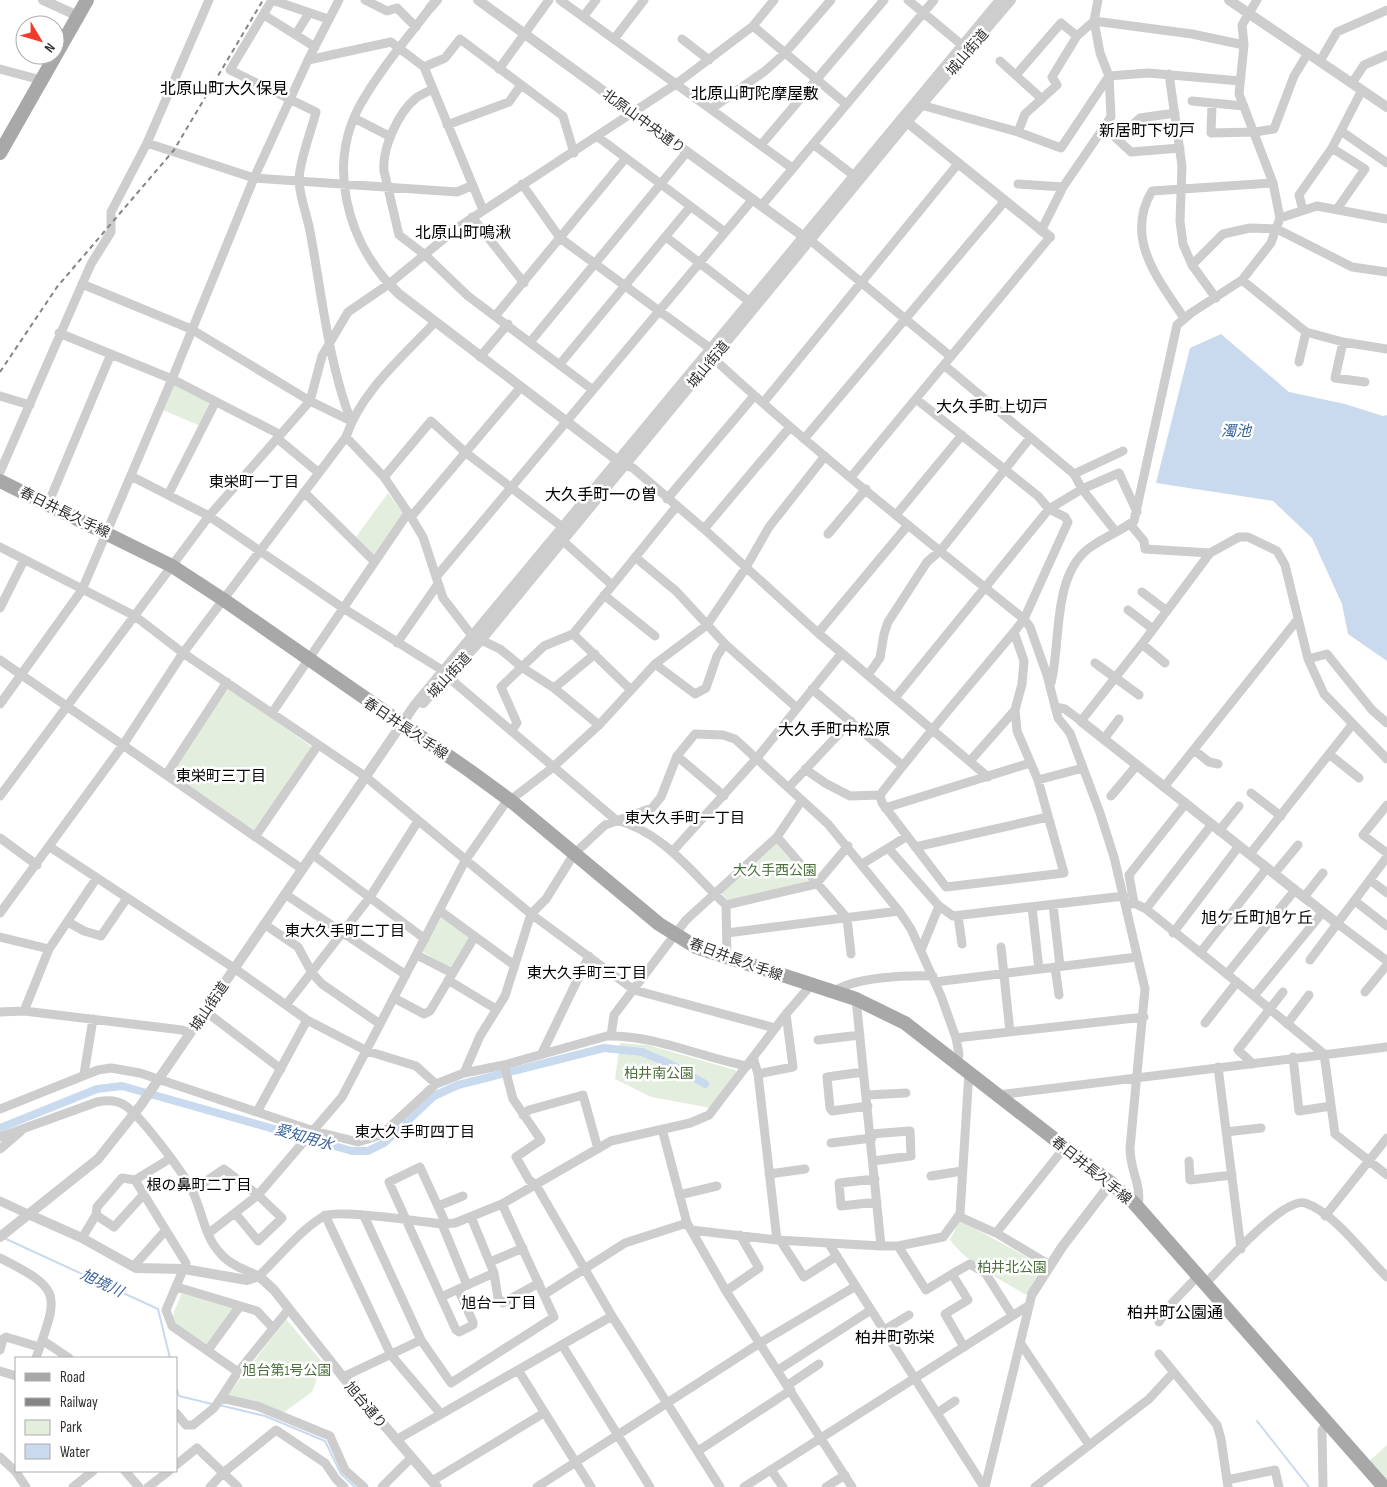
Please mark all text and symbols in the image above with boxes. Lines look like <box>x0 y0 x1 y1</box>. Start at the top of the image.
north arrow <box>15 15 65 65</box>
street label: 城山街道 <box>943 26 992 79</box>
text: N <box>41 40 59 56</box>
district label: 北原山町大久保見 <box>160 80 288 99</box>
district label: 北原山町陀摩屋敷 <box>691 85 819 104</box>
street label: 北原山中央通り <box>599 86 688 157</box>
district label: 新居町下切戸 <box>1099 122 1195 141</box>
district label: 北原山町鳴湫 <box>415 224 511 243</box>
street label: 城山街道 <box>684 337 733 391</box>
district label: 大久手町上切戸 <box>936 398 1048 417</box>
water label: 濁池 <box>1221 422 1253 441</box>
district label: 東栄町一丁目 <box>209 473 299 492</box>
street label: 春日井長久手線 <box>17 483 113 542</box>
district label: 大久手町一の曽 <box>545 486 657 505</box>
street label: 城山街道 <box>424 649 475 702</box>
street label: 春日井長久手線 <box>360 694 451 763</box>
district label: 大久手町中松原 <box>778 721 890 740</box>
district label: 東栄町三丁目 <box>176 767 266 786</box>
district label: 東大久手町一丁目 <box>625 809 745 828</box>
park label: 大久手西公園 <box>733 862 817 879</box>
district label: 旭ケ丘町旭ケ丘 <box>1201 909 1313 928</box>
district label: 東大久手町二丁目 <box>285 922 405 941</box>
street label: 春日井長久手線 <box>687 935 785 984</box>
district label: 東大久手町三丁目 <box>527 964 647 983</box>
street label: 城山街道 <box>187 978 232 1034</box>
park label: 柏井南公園 <box>624 1065 694 1082</box>
water label: 愛知用水 <box>272 1120 337 1155</box>
district label: 東大久手町四丁目 <box>355 1123 475 1142</box>
street label: 春日井長久手線 <box>1048 1133 1135 1208</box>
district label: 根の鼻町二丁目 <box>146 1176 252 1195</box>
park label: 柏井北公園 <box>977 1259 1047 1276</box>
water label: 旭境川 <box>77 1265 128 1302</box>
district label: 旭台一丁目 <box>461 1294 537 1313</box>
district label: 柏井町公園通 <box>1127 1304 1223 1323</box>
district label: 柏井町弥栄 <box>855 1329 935 1348</box>
legend <box>15 1357 178 1472</box>
park label: 旭台第1号公園 <box>243 1362 331 1379</box>
text: Road <box>60 1368 85 1387</box>
street label: 旭台通り <box>341 1378 390 1432</box>
text: Railway <box>60 1393 98 1412</box>
text: Park <box>60 1418 82 1437</box>
text: Water <box>60 1443 91 1462</box>

